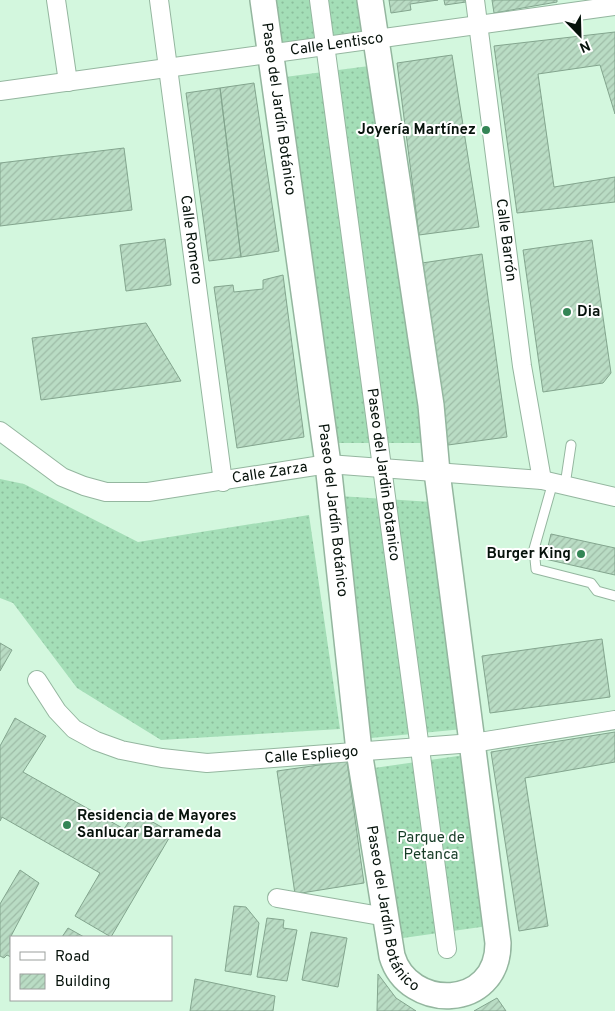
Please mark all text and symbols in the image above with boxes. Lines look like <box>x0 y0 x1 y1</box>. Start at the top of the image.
north arrow <box>555 10 605 60</box>
street label: Paseo del Jardín Botánico <box>257 21 300 197</box>
street label: Calle Lentisco <box>289 29 385 60</box>
text: N <box>577 36 592 55</box>
place label: Joyería Martínez <box>358 121 476 140</box>
marker: Joyería Martínez <box>480 124 492 136</box>
street label: Calle Romero <box>176 194 206 286</box>
street label: Calle Barrón <box>491 198 521 283</box>
place label: Dia <box>577 303 600 322</box>
marker: Dia <box>561 306 573 318</box>
street label: Paseo del Jardin Botanico <box>362 387 404 562</box>
street label: Paseo del Jardín Botánico <box>313 422 352 598</box>
street label: Calle Zarza <box>231 458 309 488</box>
place label: Burger King <box>486 545 571 564</box>
marker: Burger King <box>575 548 587 560</box>
street label: Calle Espliego <box>264 742 359 768</box>
place label: Residencia de Mayores Sanlucar Barrameda <box>77 807 237 843</box>
marker: Residencia de Mayores Sanlucar Barrameda <box>61 819 73 831</box>
street label: Paseo del Jardín Botánico <box>362 824 423 996</box>
park label: Parque de Petanca <box>397 829 465 865</box>
legend <box>10 936 172 1001</box>
text: Road <box>55 948 90 967</box>
text: Building <box>55 973 110 992</box>

